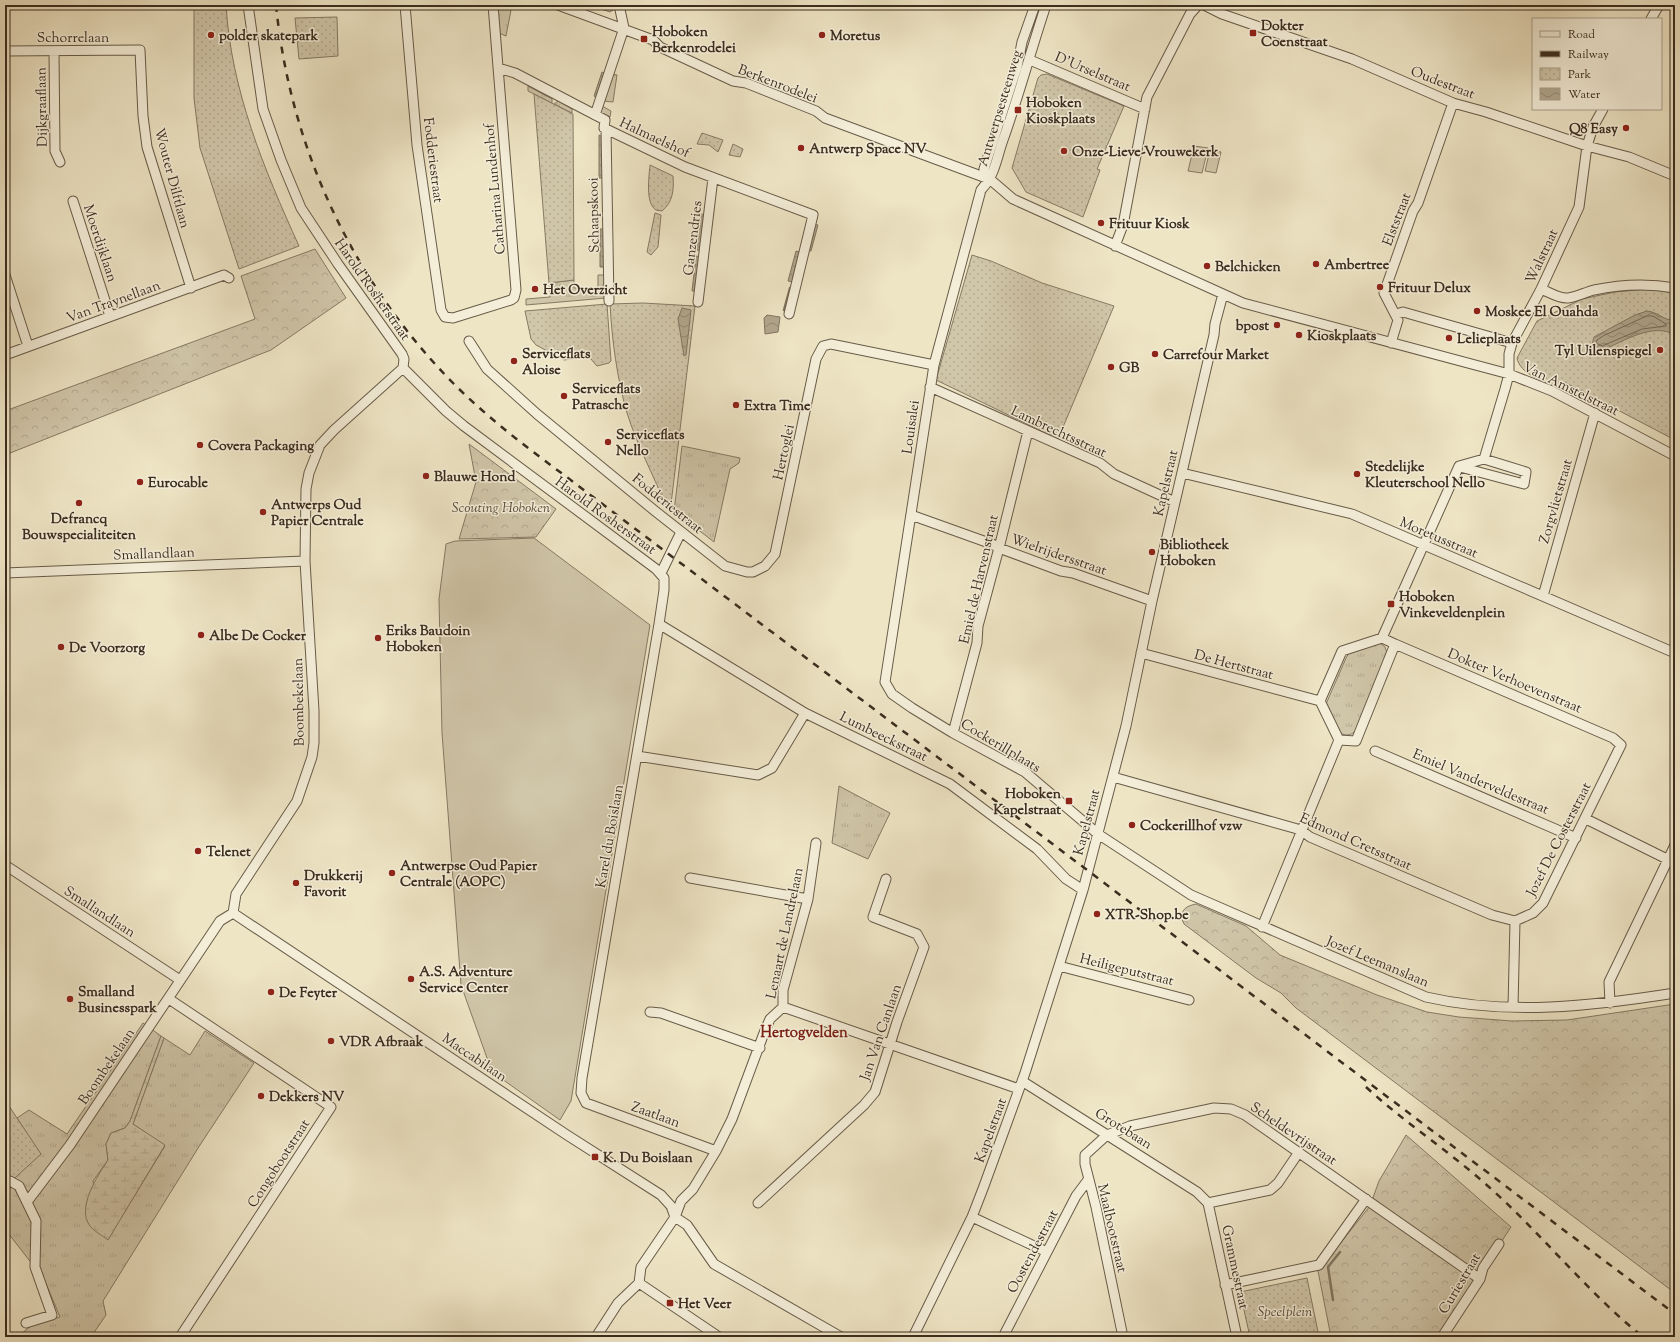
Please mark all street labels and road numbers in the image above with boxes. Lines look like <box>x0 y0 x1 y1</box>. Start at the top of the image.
street label: Schorrelaan <box>37 29 109 49</box>
street label: Antwerpsesteenweg <box>974 48 1028 169</box>
street label: D'Urselstraat <box>1051 48 1133 98</box>
street label: Berkenrodelei <box>735 60 820 109</box>
street label: Oudestraat <box>1407 62 1478 105</box>
street label: Dijkgraaflaan <box>32 67 54 147</box>
street label: Halmaelshof <box>616 114 694 164</box>
street label: Fodderiestraat <box>417 116 447 204</box>
street label: Catharina Lundenhof <box>480 121 512 255</box>
street label: Wouter Dilftlaan <box>148 126 194 231</box>
street label: Schaapskooi <box>584 177 606 253</box>
street label: Elststraat <box>1379 190 1417 249</box>
street label: Ganzendries <box>679 200 708 277</box>
street label: Moerdijklaan <box>77 202 121 285</box>
street label: Walstraat <box>1521 226 1564 287</box>
street label: Harold Rosherstraat <box>329 235 414 345</box>
street label: Van Traynellaan <box>64 277 164 329</box>
street label: Van Amstelstraat <box>1519 358 1622 422</box>
street label: Louisalei <box>898 399 926 456</box>
street label: Lambrechtsstraat <box>1007 402 1109 464</box>
street label: Hertoglei <box>769 423 801 482</box>
street label: Kapelstraat <box>1150 448 1184 519</box>
street label: Zorgvlietstraat <box>1535 457 1579 546</box>
street label: Fodderiestraat <box>627 470 707 540</box>
street label: Harold Rosherstraat <box>550 473 660 560</box>
street label: Emiel de Harvenstraat <box>955 513 1005 646</box>
street label: Moretusstraat <box>1396 513 1481 564</box>
street label: Wielrijdersstraat <box>1008 530 1109 582</box>
street label: Smallandlaan <box>113 544 195 566</box>
street label: Dokter Verhoevenstraat <box>1444 644 1585 719</box>
street label: De Hertstraat <box>1192 646 1276 686</box>
street label: Boombekelaan <box>289 658 311 746</box>
street label: Lumbeeckstraat <box>836 708 931 768</box>
street label: Cockerillplaats <box>956 715 1044 779</box>
street label: Emiel Vanderveldestraat <box>1409 745 1552 821</box>
street label: Jozef De Costerstraat <box>1522 779 1597 901</box>
street label: Karel du Boislaan <box>592 783 630 890</box>
street label: Kapelstraat <box>1070 787 1106 858</box>
street label: Edmond Cretsstraat <box>1296 809 1415 877</box>
street label: Lenaart de Landrelaan <box>762 866 810 1001</box>
street label: Smallandlaan <box>59 882 139 943</box>
street label: Jozef Leemanslaan <box>1322 932 1432 993</box>
street label: Heiligeputstraat <box>1077 950 1176 992</box>
street label: Jan Van Canlaan <box>856 982 908 1085</box>
street label: Boombekelaan <box>75 1025 141 1109</box>
street label: Maccabilaan <box>437 1029 510 1088</box>
street label: Kapelstraat <box>971 1095 1013 1166</box>
street label: Zaatlaan <box>628 1098 682 1134</box>
street label: Scheldevrijstraat <box>1246 1098 1340 1171</box>
street label: Grotebaan <box>1090 1104 1156 1155</box>
street label: Congobootstraat <box>244 1116 316 1212</box>
street label: Maalbootstraat <box>1091 1182 1131 1275</box>
street label: Oostendestraat <box>1003 1206 1064 1297</box>
street label: Grammestraat <box>1215 1223 1253 1312</box>
street label: Curiestraat <box>1435 1250 1487 1318</box>

